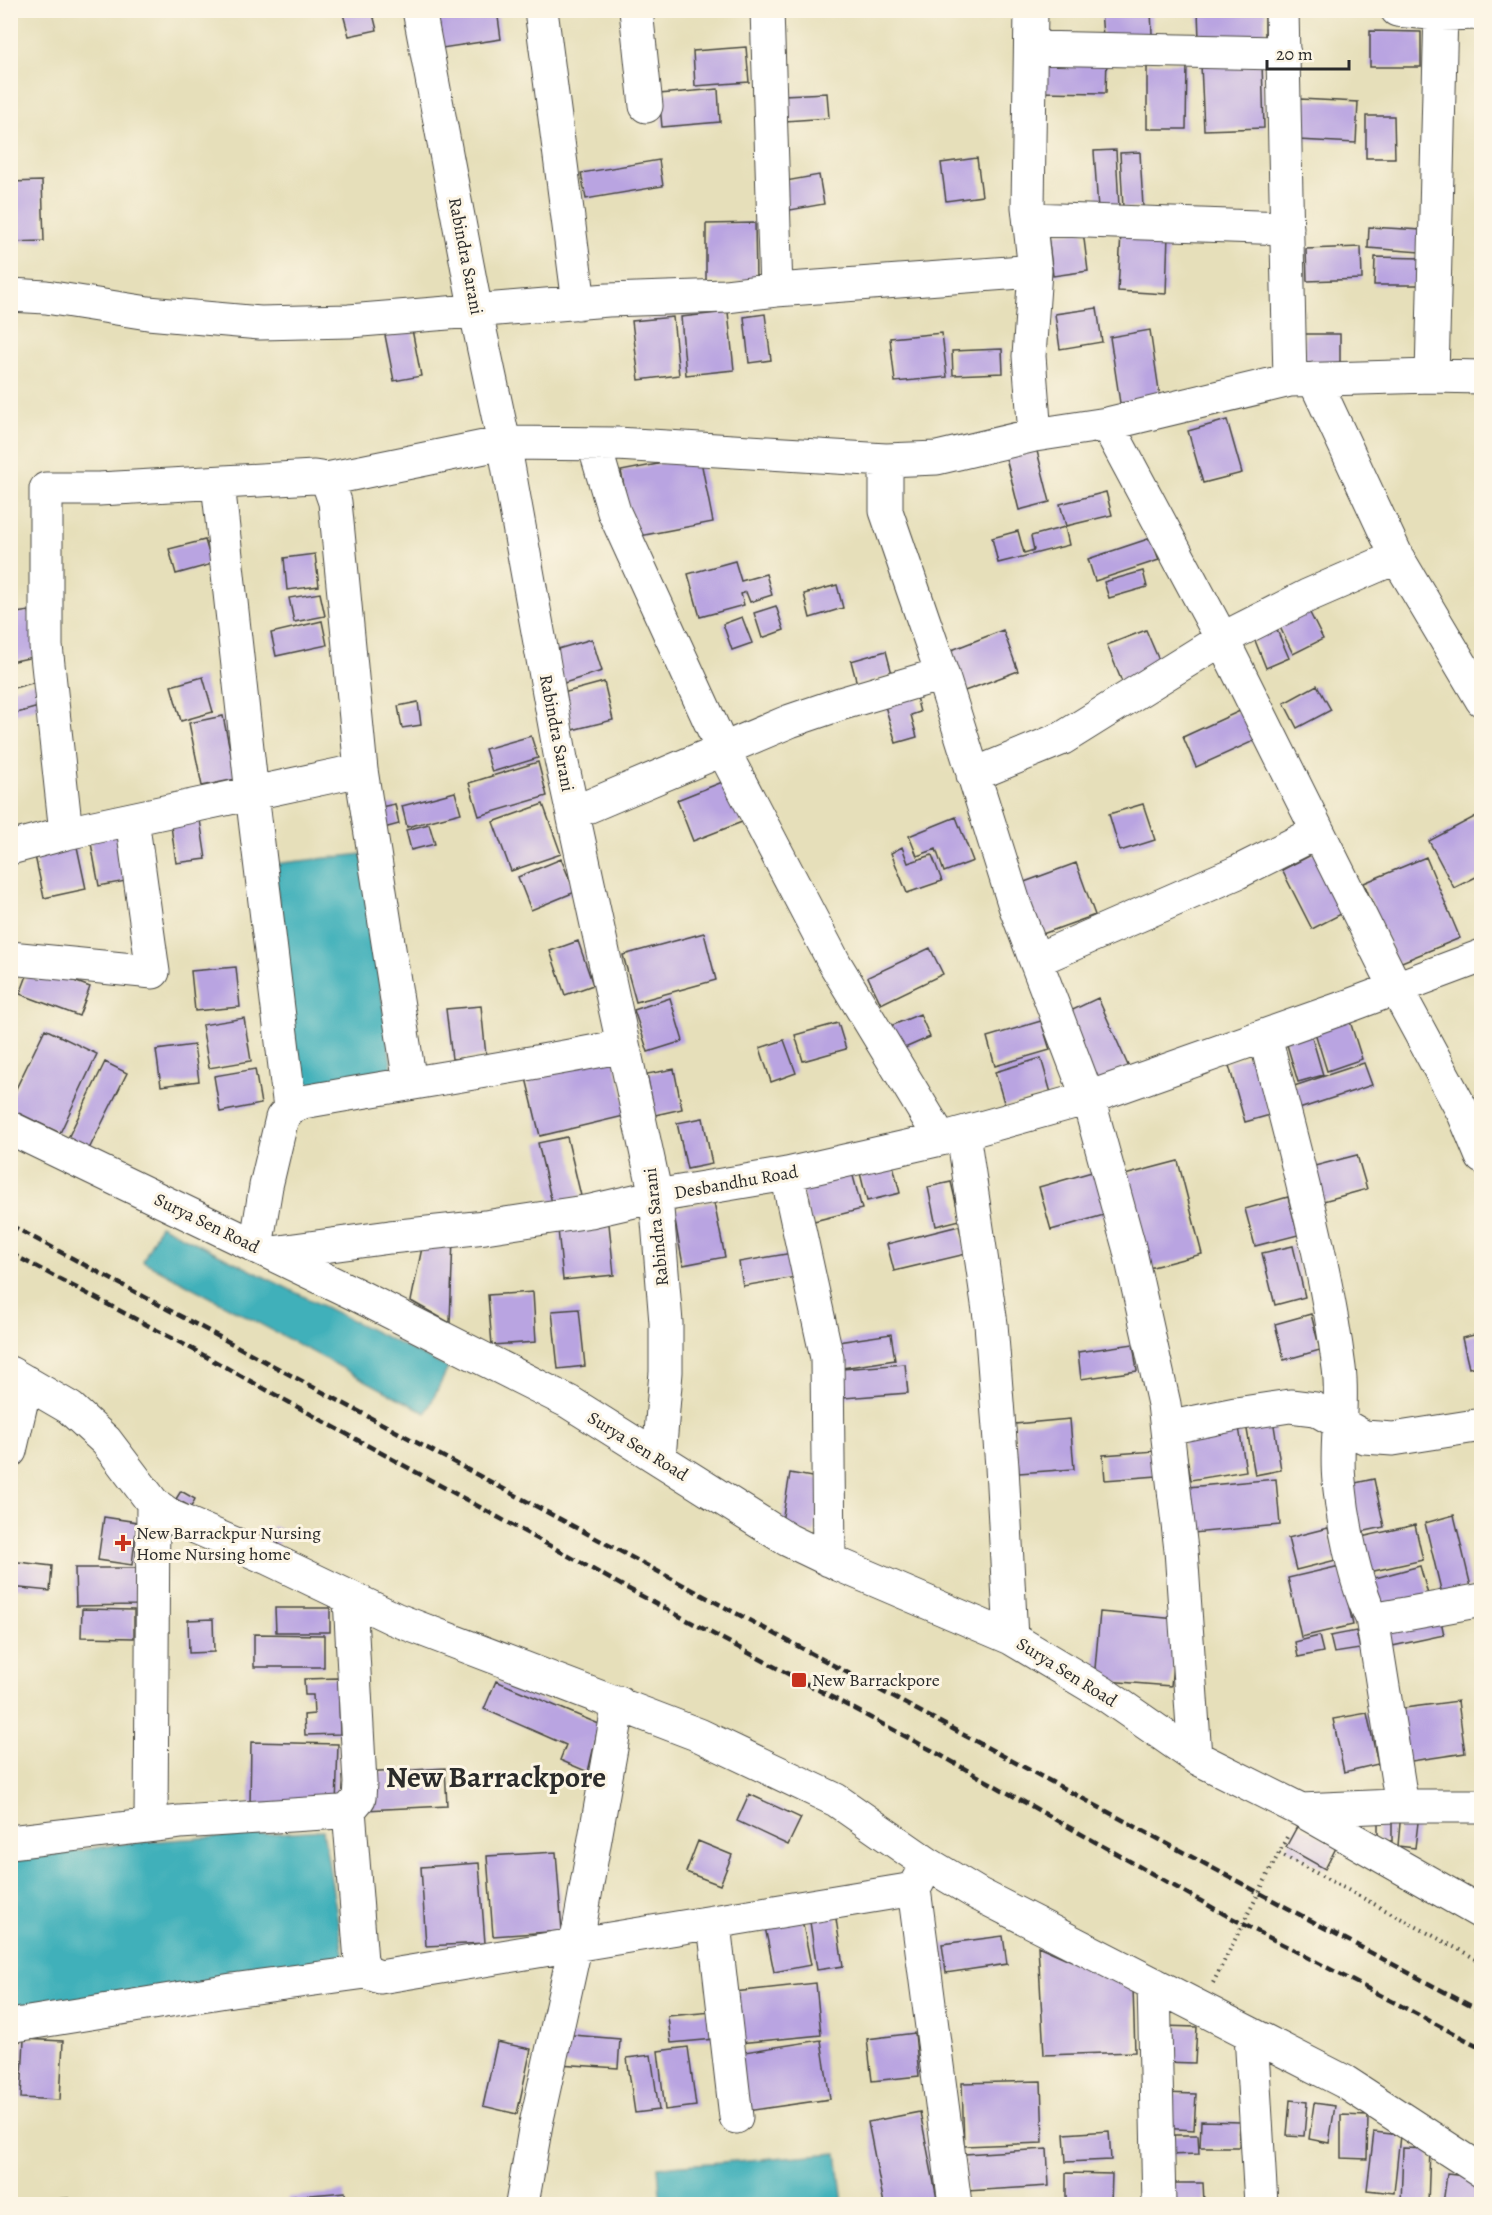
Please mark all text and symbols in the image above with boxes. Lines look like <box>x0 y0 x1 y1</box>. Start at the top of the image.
scale bar <box>1267 33 1350 71</box>
text: 20 m <box>1276 42 1313 66</box>
street label: Rabindra Sarani <box>443 195 489 317</box>
street label: Rabindra Sarani <box>534 672 580 794</box>
street label: Desbandhu Road <box>672 1159 800 1205</box>
street label: Rabindra Sarani <box>638 1167 674 1287</box>
street label: Surya Sen Road <box>150 1187 264 1259</box>
street label: Surya Sen Road <box>583 1406 693 1487</box>
place label: New Barrackpur Nursing Home Nursing home <box>136 1521 321 1566</box>
marker: New Barrackpur Nursing Home Nursing home <box>114 1534 132 1552</box>
street label: Surya Sen Road <box>1012 1632 1122 1713</box>
place label: New Barrackpore <box>812 1668 940 1692</box>
marker: New Barrackpore <box>790 1671 808 1689</box>
district label: New Barrackpore <box>386 1757 606 1797</box>

